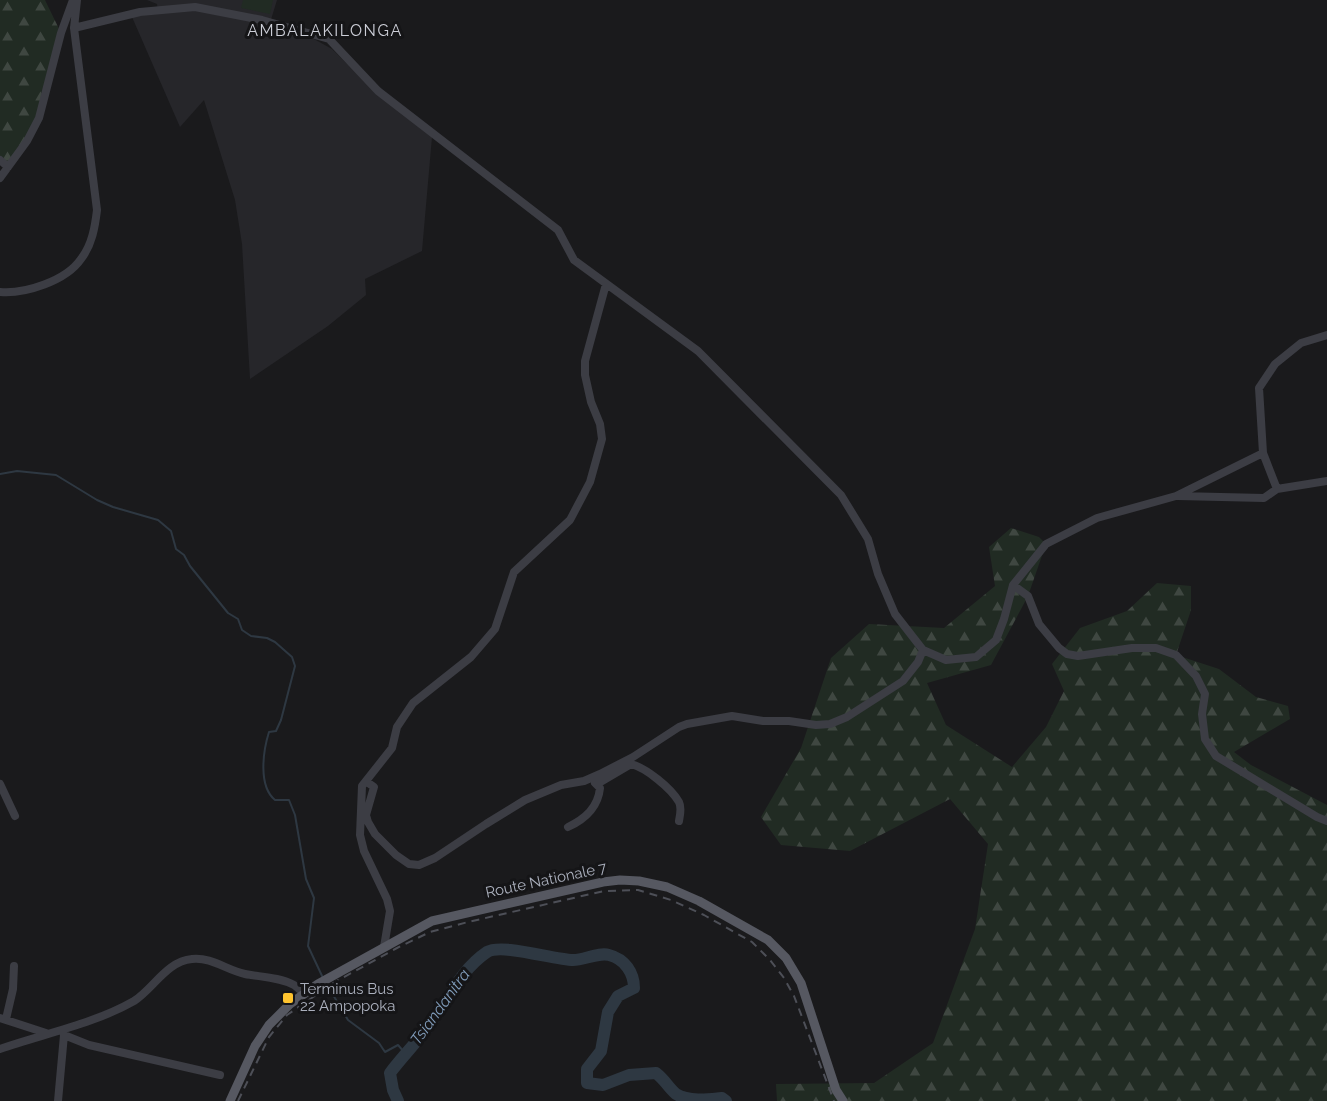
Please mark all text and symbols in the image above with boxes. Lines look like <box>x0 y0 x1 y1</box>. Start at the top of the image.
district label: AMBALAKILONGA <box>247 21 403 40</box>
street label: Route Nationale 7 <box>484 858 608 902</box>
water label: Tsiandanitra <box>406 965 474 1048</box>
place label: Terminus Bus 22 Ampopoka <box>300 980 395 1015</box>
marker: Terminus Bus 22 Ampopoka <box>281 991 295 1005</box>

